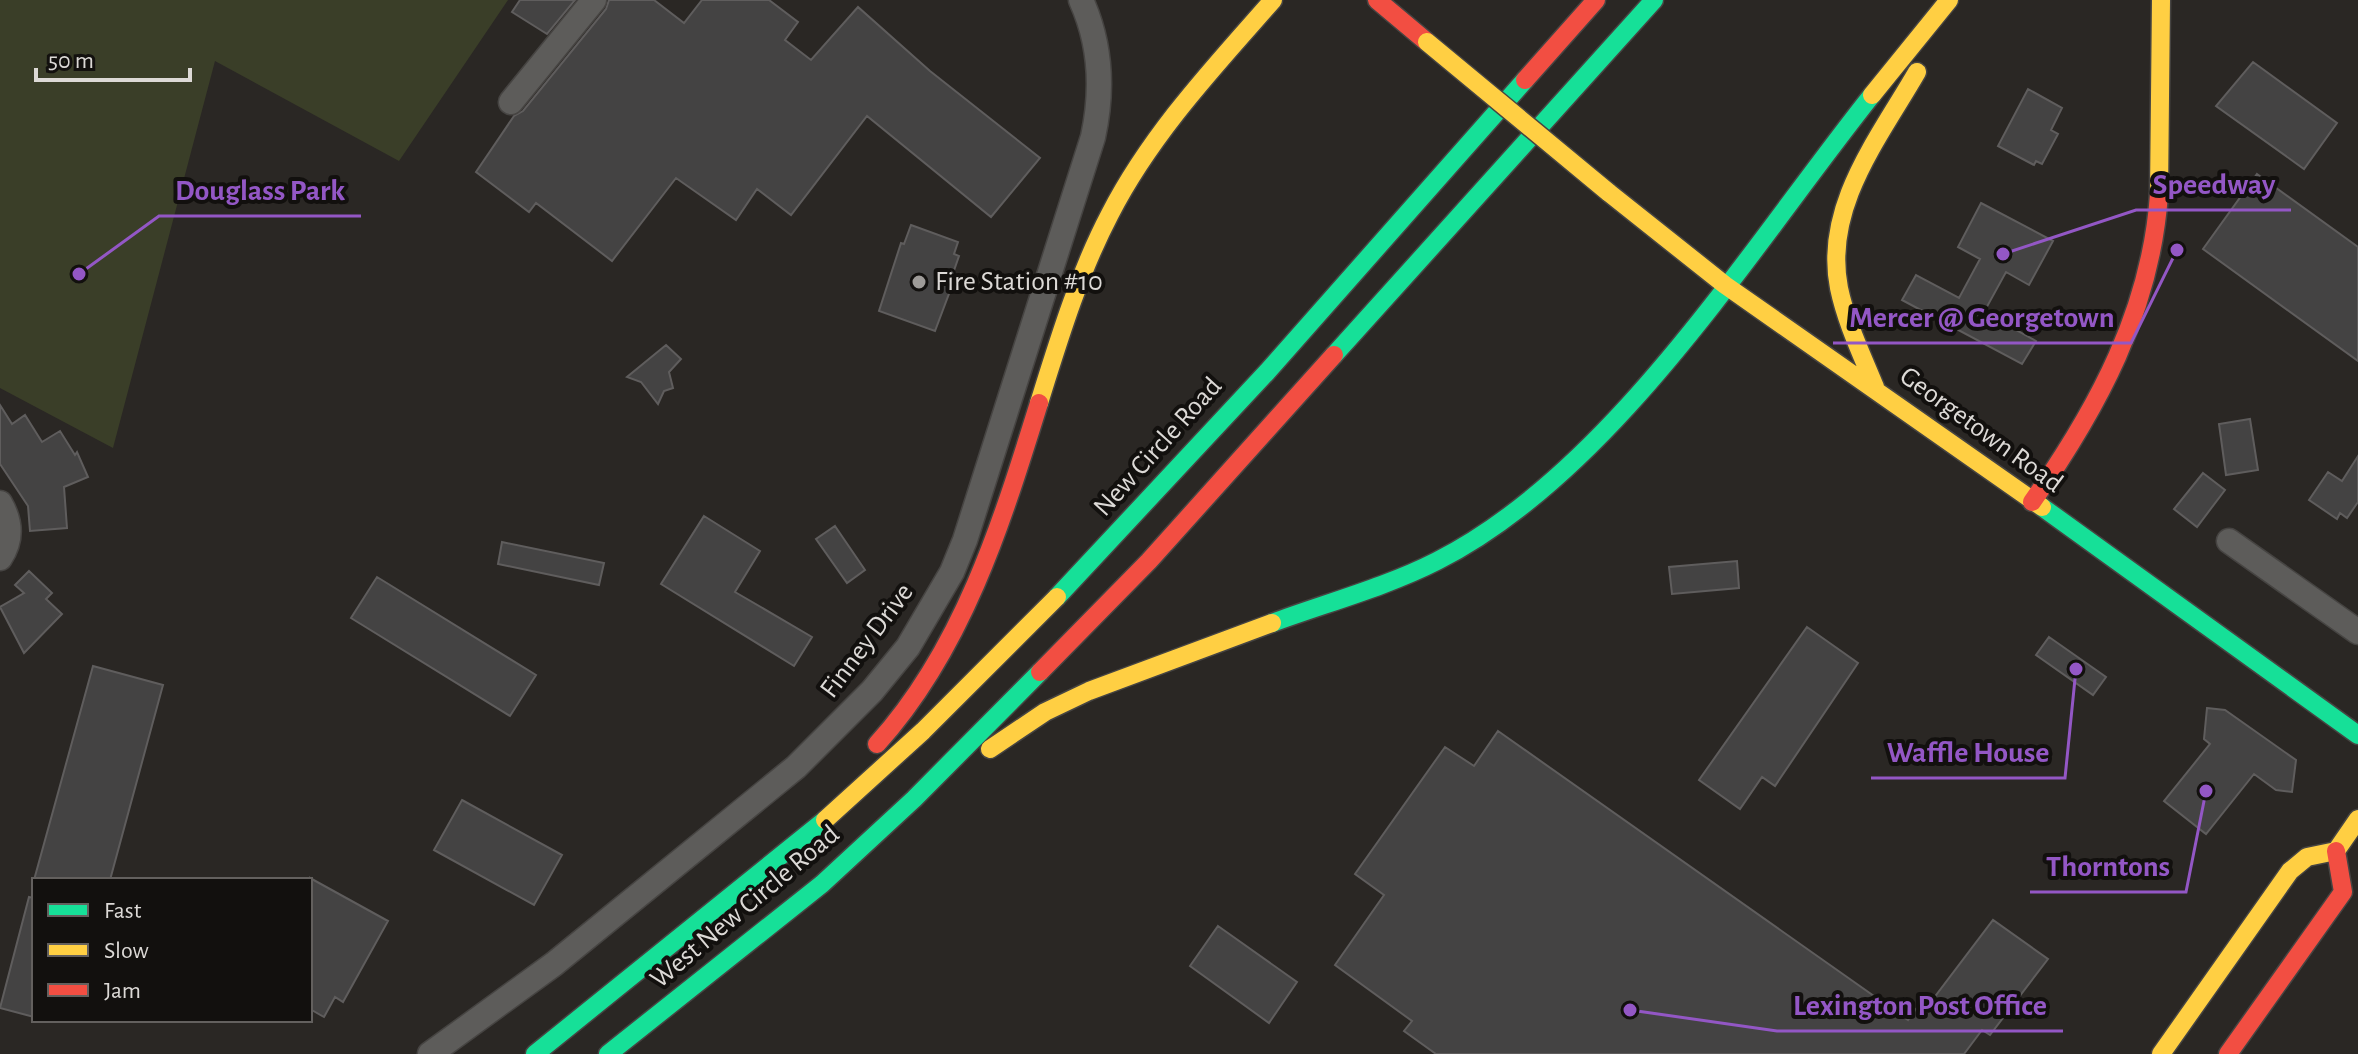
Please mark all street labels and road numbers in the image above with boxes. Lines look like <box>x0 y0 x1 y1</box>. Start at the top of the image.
street label: Georgetown Road <box>1894 362 2068 498</box>
street label: New Circle Road <box>1089 372 1227 522</box>
street label: Finney Drive <box>815 579 919 703</box>
street label: West New Circle Road <box>645 820 845 994</box>

